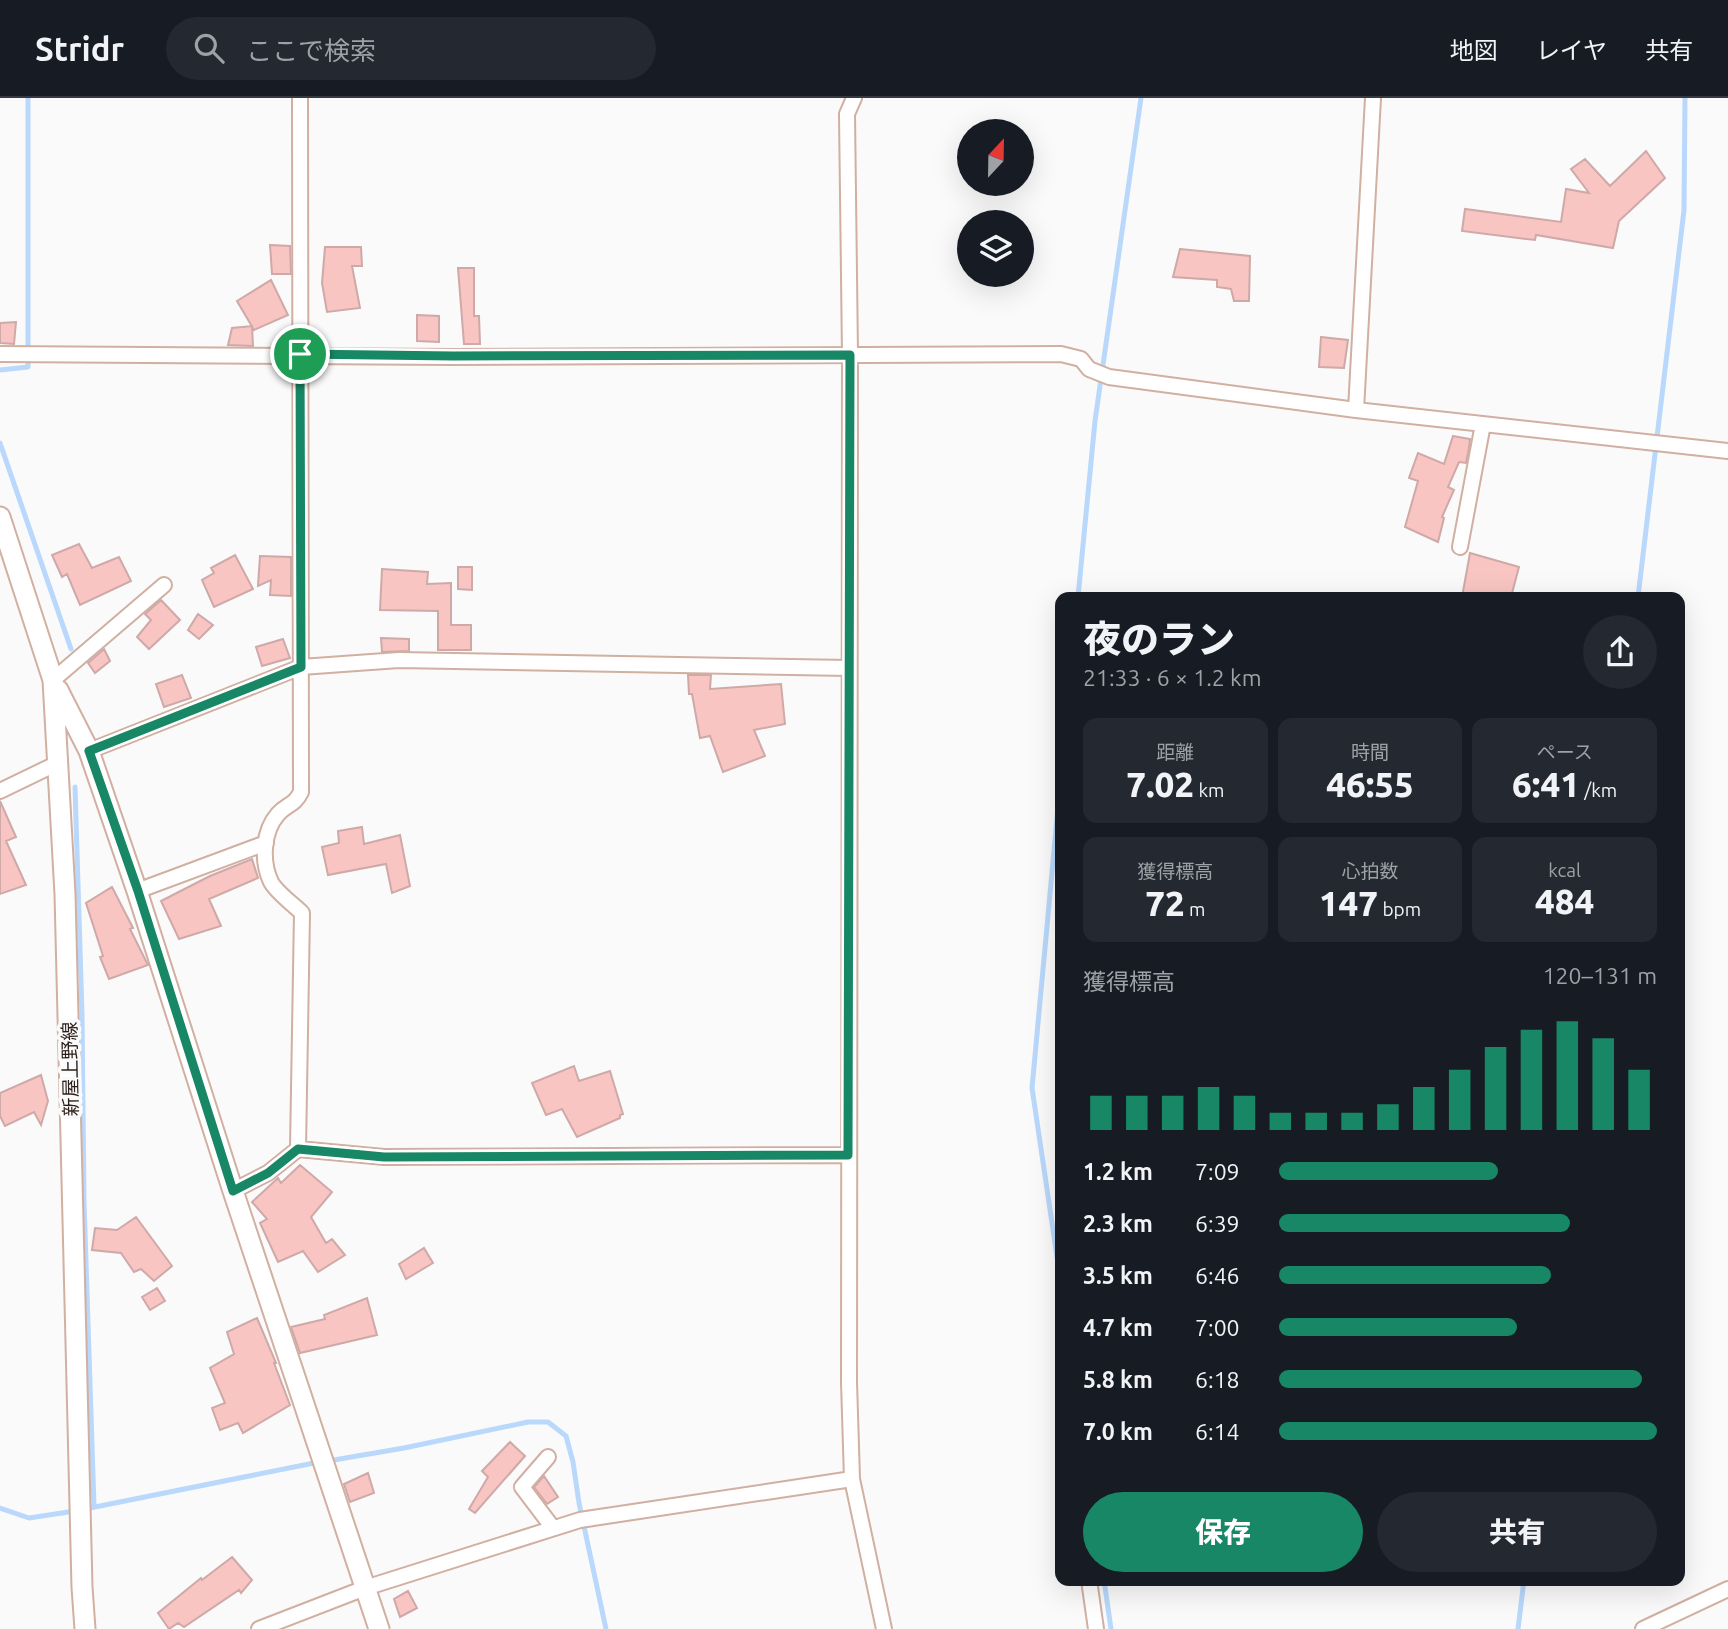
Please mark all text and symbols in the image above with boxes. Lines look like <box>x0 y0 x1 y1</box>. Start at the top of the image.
search box <box>166 17 656 80</box>
icon: search <box>190 29 228 67</box>
text: Stridr <box>35 30 124 67</box>
text: ここで検索 <box>246 36 376 65</box>
text: 地図 <box>1450 37 1498 64</box>
text: レイヤ <box>1536 37 1607 64</box>
text: 共有 <box>1645 37 1693 64</box>
north arrow <box>957 119 1034 196</box>
map controls <box>957 119 1034 287</box>
button: layers <box>957 210 1034 287</box>
pin <box>270 324 330 384</box>
icon: arrive <box>281 335 319 373</box>
button: share <box>1583 615 1657 689</box>
text: 夜のラン <box>1083 618 1235 660</box>
text: 21:33 · 6 × 1.2 km <box>1083 665 1262 690</box>
text: 距離 <box>1156 741 1194 763</box>
text: 時間 <box>1351 741 1389 763</box>
text: ペース <box>1537 741 1593 763</box>
text: 7.02 <box>1126 764 1194 804</box>
text: 46:55 <box>1326 764 1414 804</box>
text: 6:41 <box>1512 764 1580 804</box>
text: km <box>1194 779 1224 801</box>
text: /km <box>1580 779 1617 801</box>
text: kcal <box>1548 859 1581 881</box>
text: 獲得標高 <box>1137 860 1213 882</box>
text: 心拍数 <box>1341 860 1399 882</box>
text: 484 <box>1535 881 1594 921</box>
text: 72 <box>1145 883 1185 923</box>
text: 147 <box>1319 883 1378 923</box>
text: m <box>1185 898 1205 920</box>
text: bpm <box>1378 898 1421 920</box>
text: 120–131 m <box>1543 963 1657 988</box>
text: 獲得標高 <box>1083 969 1175 994</box>
street label: 新屋上野線 <box>58 1021 82 1117</box>
text: 1.2 km <box>1083 1159 1153 1184</box>
text: 7:09 <box>1195 1159 1240 1184</box>
text: 2.3 km <box>1083 1211 1153 1236</box>
text: 6:39 <box>1195 1211 1240 1236</box>
text: 3.5 km <box>1083 1263 1153 1288</box>
text: 6:46 <box>1195 1263 1240 1288</box>
text: 4.7 km <box>1083 1315 1153 1340</box>
text: 7:00 <box>1195 1315 1240 1340</box>
text: 5.8 km <box>1083 1367 1153 1392</box>
text: 6:18 <box>1195 1367 1240 1392</box>
text: 7.0 km <box>1083 1419 1153 1444</box>
text: 6:14 <box>1195 1419 1240 1444</box>
button: 保存 <box>1083 1492 1363 1572</box>
button: 共有 <box>1377 1492 1657 1572</box>

